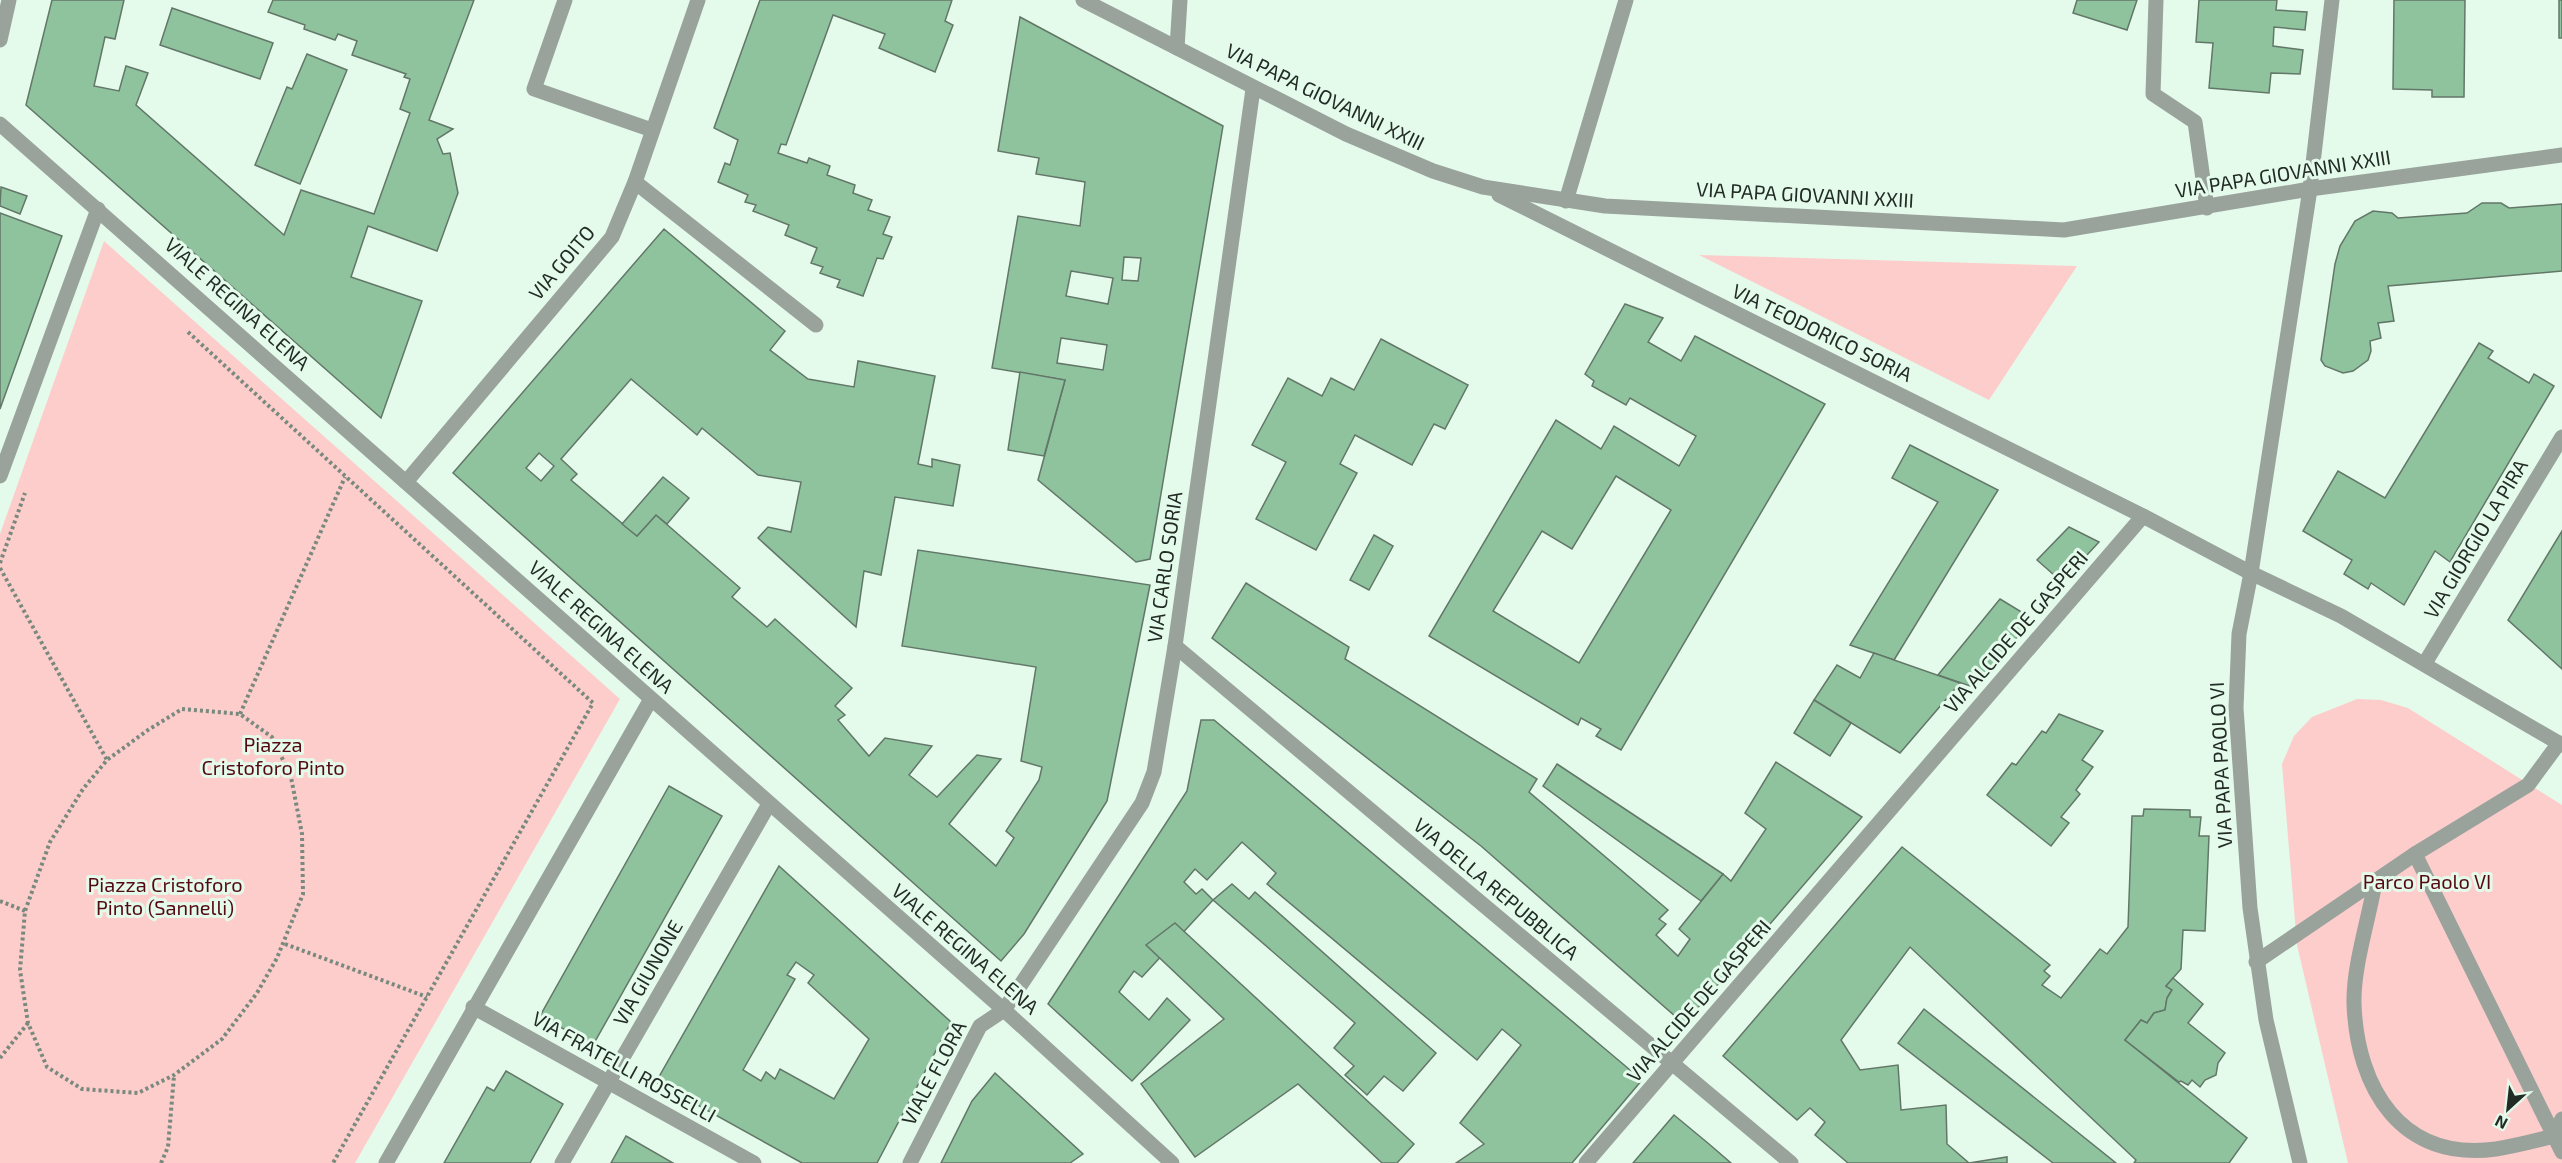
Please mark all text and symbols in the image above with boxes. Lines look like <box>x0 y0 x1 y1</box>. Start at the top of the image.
street label: VIA PAPA GIOVANNI XXIII <box>1222 38 1429 155</box>
street label: VIA PAPA GIOVANNI XXIII <box>2173 144 2392 202</box>
street label: VIA PAPA GIOVANNI XXIII <box>1696 176 1914 212</box>
street label: VIA GOITO <box>523 220 599 304</box>
street label: VIALE REGINA ELENA <box>160 232 316 375</box>
street label: VIA TEODORICO SORIA <box>1729 278 1917 386</box>
street label: VIA GIORGIO LA PIRA <box>2418 454 2532 622</box>
street label: VIA CARLO SORIA <box>1142 489 1187 644</box>
street label: VIA ALCIDE DE GASPERI <box>1938 545 2092 717</box>
street label: VIALE REGINA ELENA <box>524 555 680 698</box>
street label: VIA PAPA PAOLO VI <box>2204 681 2236 849</box>
park label: Piazza Cristoforo Pinto <box>201 732 345 779</box>
street label: VIA DELLA REPUBBLICA <box>1409 812 1585 965</box>
park label: Parco Paolo VI <box>2363 869 2491 893</box>
park label: Piazza Cristoforo Pinto (Sannelli) <box>88 872 243 919</box>
street label: VIALE REGINA ELENA <box>887 878 1044 1019</box>
street label: VIA ALCIDE DE GASPERI <box>1621 914 1775 1086</box>
street label: VIA GIUNONE <box>607 916 687 1029</box>
street label: VIA FRATELLI ROSSELLI <box>528 1006 721 1127</box>
street label: VIALE FLORA <box>896 1016 971 1129</box>
north arrow <box>2478 1079 2538 1139</box>
text: N <box>2491 1112 2510 1134</box>

